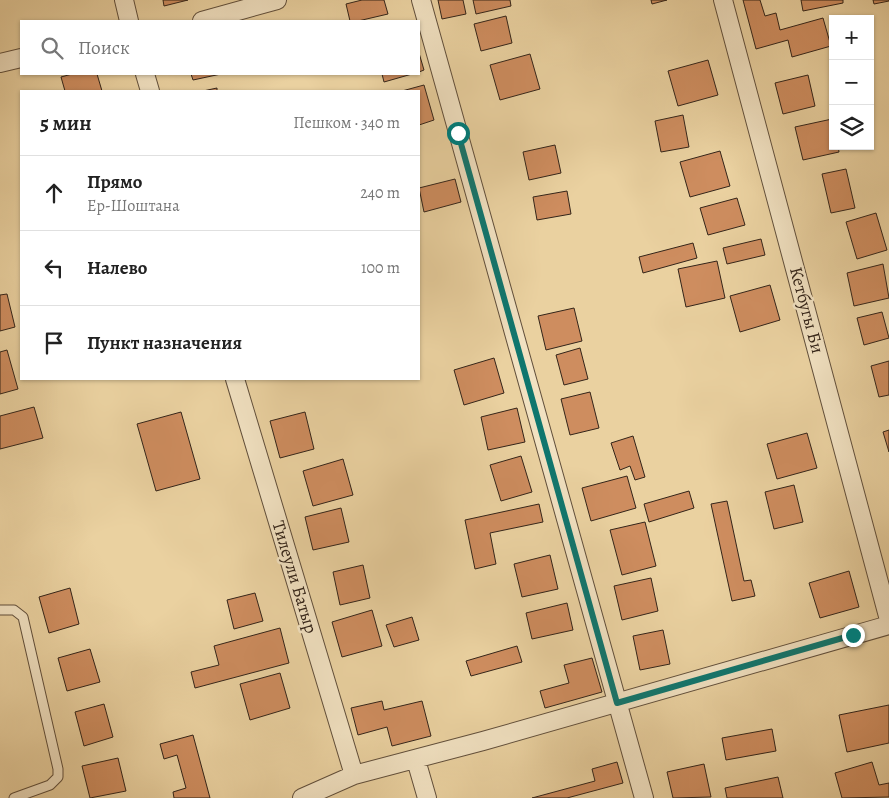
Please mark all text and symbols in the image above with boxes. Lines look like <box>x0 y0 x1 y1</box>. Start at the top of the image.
map controls <box>829 15 874 150</box>
button: + <box>829 15 874 60</box>
search box <box>20 20 420 75</box>
icon: search <box>38 34 66 62</box>
text: Поиск <box>78 35 130 61</box>
button: − <box>829 60 874 105</box>
button: layers <box>829 105 874 150</box>
text: 5 мин <box>40 109 92 137</box>
text: Пешком · 340 m <box>293 112 400 134</box>
route start <box>447 122 470 145</box>
text: Прямо <box>87 169 142 195</box>
icon: ahead <box>40 179 68 207</box>
text: 240 m <box>360 182 400 204</box>
text: Ер-Шоштана <box>87 195 180 217</box>
icon: left <box>40 254 68 282</box>
text: Налево <box>87 255 147 281</box>
text: 100 m <box>361 257 400 279</box>
street label: Кетбугы Би <box>784 264 830 356</box>
icon: arrive <box>40 329 68 357</box>
text: Пункт назначения <box>87 330 242 356</box>
street label: Тилеули Батыр <box>266 518 324 636</box>
route end <box>842 624 865 647</box>

